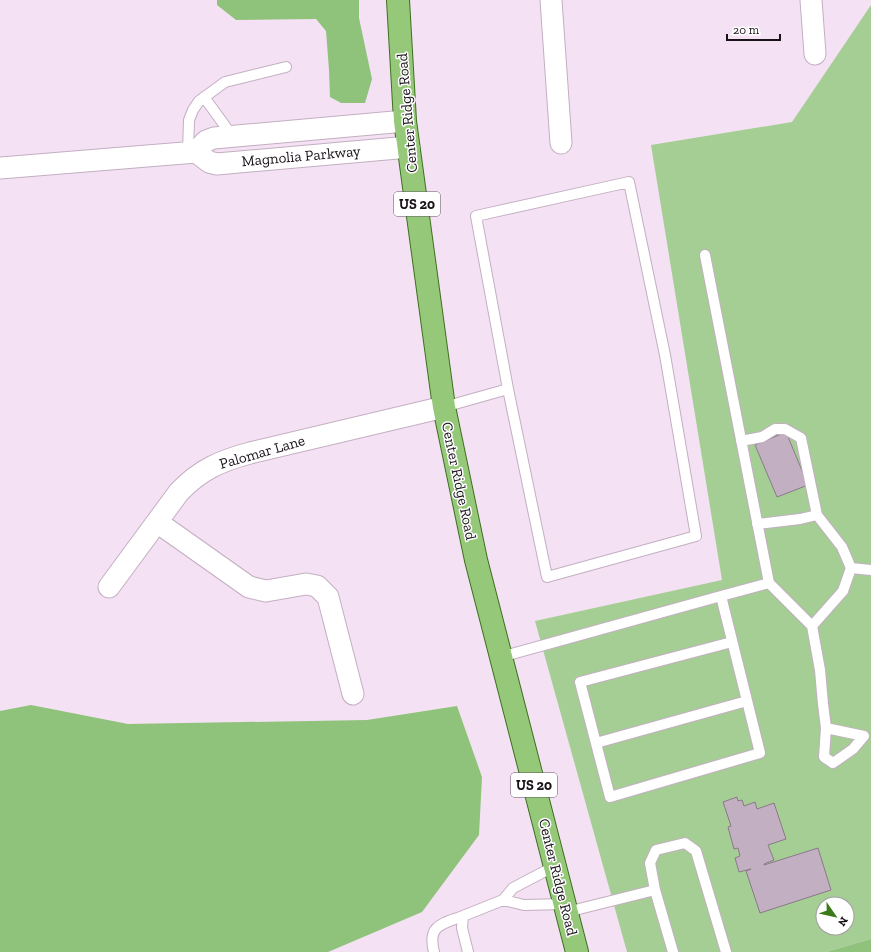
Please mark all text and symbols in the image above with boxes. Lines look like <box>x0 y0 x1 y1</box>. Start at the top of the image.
scale bar <box>727 16 780 42</box>
text: 20 m <box>733 23 760 37</box>
street label: Center Ridge Road <box>393 52 421 174</box>
street label: Magnolia Parkway <box>241 142 362 170</box>
road number: US 20 <box>394 192 440 216</box>
street label: Center Ridge Road <box>438 420 480 542</box>
street label: Palomar Lane <box>217 431 307 473</box>
road number: US 20 <box>511 773 557 797</box>
street label: Center Ridge Road <box>535 817 581 938</box>
north arrow <box>815 896 855 936</box>
text: N <box>835 914 851 929</box>

